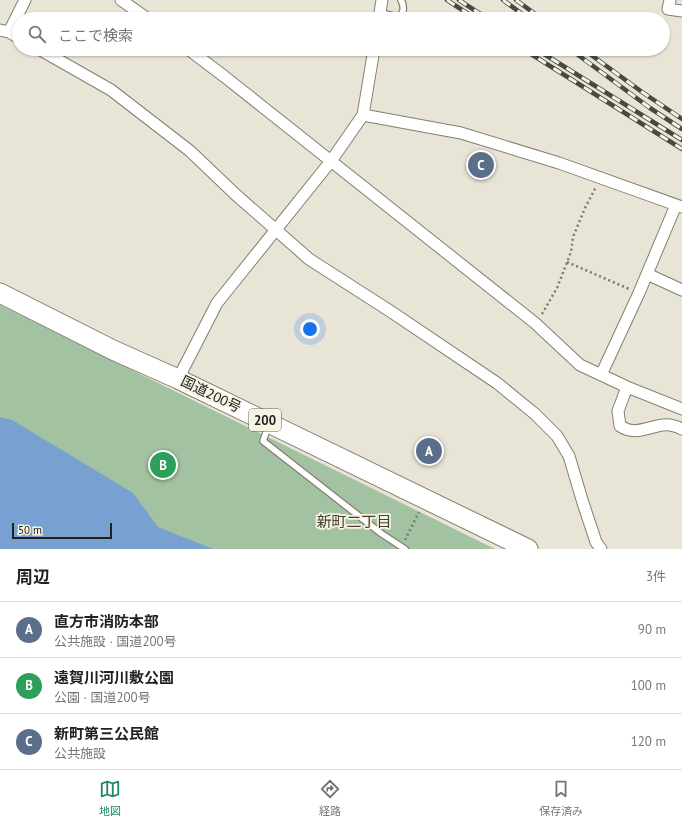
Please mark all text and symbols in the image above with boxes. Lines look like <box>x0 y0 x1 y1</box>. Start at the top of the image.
search box <box>12 12 670 56</box>
icon: search <box>26 23 48 45</box>
text: ここで検索 <box>58 26 133 45</box>
pin: C <box>468 150 494 180</box>
your location <box>300 319 320 339</box>
street label: 国道200号 <box>178 372 244 416</box>
road number: 200 <box>249 409 281 431</box>
pin: A <box>416 436 442 466</box>
pin: B <box>150 450 176 480</box>
district label: 新町二丁目 <box>316 512 392 531</box>
scale bar <box>12 521 112 540</box>
text: 50 m <box>18 523 42 537</box>
text: 周辺 <box>16 566 50 588</box>
text: 3件 <box>646 568 666 585</box>
text: 直方市消防本部 <box>54 612 159 631</box>
text: A <box>25 621 33 638</box>
text: 90 m <box>638 621 666 638</box>
text: 公共施設 · 国道200号 <box>54 633 177 650</box>
text: 遠賀川河川敷公園 <box>54 668 174 687</box>
text: B <box>25 677 33 694</box>
text: 100 m <box>631 677 666 694</box>
text: 公園 · 国道200号 <box>54 689 151 706</box>
text: 新町第三公民館 <box>54 724 159 743</box>
text: C <box>25 733 33 750</box>
text: 120 m <box>631 733 666 750</box>
text: 公共施設 <box>54 745 106 762</box>
tab: 地図 <box>99 778 121 818</box>
tab: 経路 <box>319 778 341 818</box>
tab: 保存済み <box>539 778 583 818</box>

